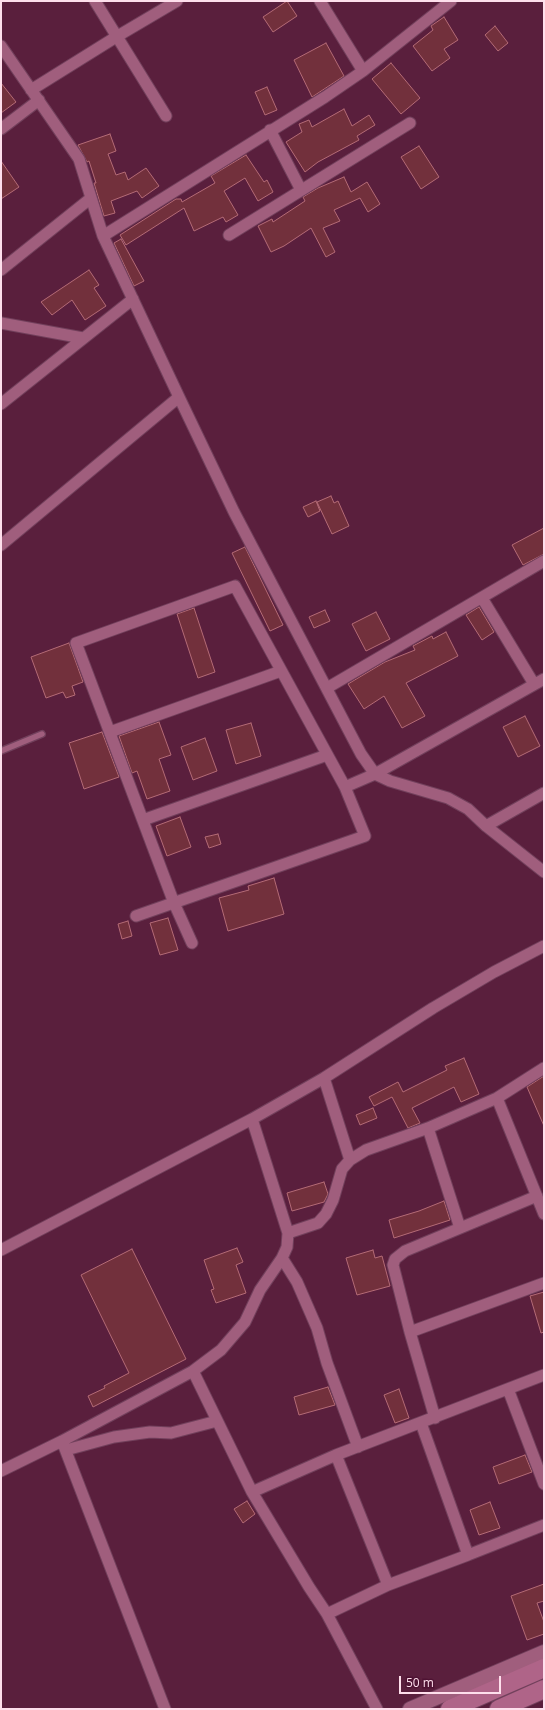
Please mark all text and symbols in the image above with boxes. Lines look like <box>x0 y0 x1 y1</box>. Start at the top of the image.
scale bar <box>401 1668 503 1694</box>
text: 50 m <box>406 1674 434 1691</box>

